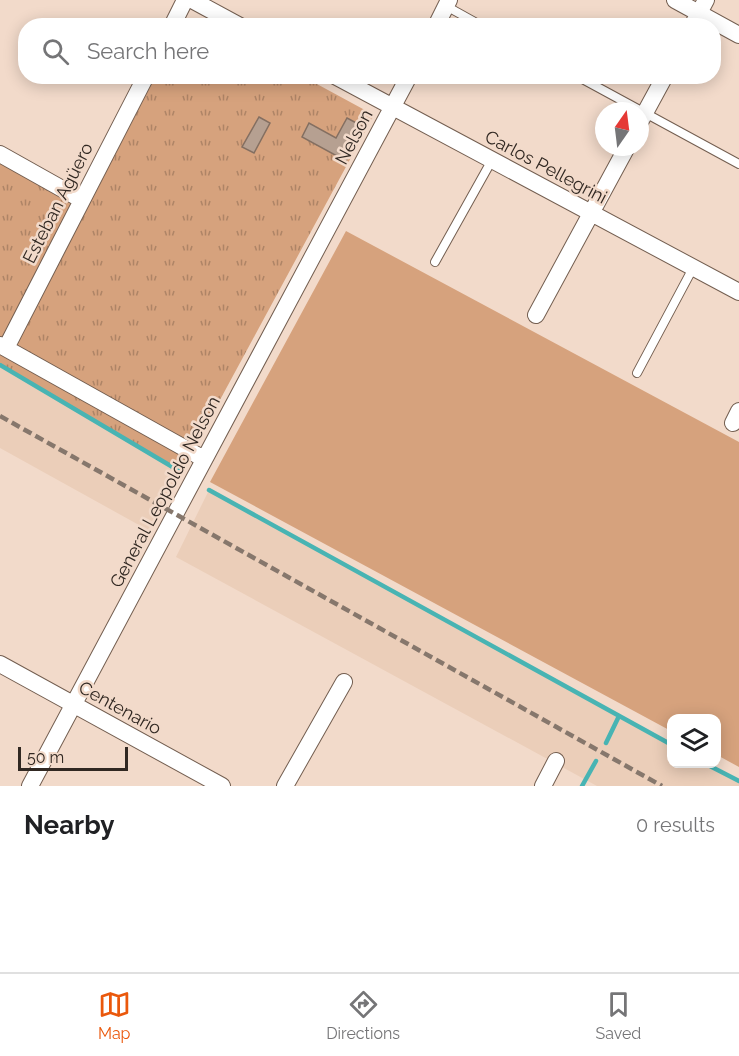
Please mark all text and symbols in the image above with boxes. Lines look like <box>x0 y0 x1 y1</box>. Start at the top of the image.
search box <box>18 18 721 84</box>
icon: search <box>39 35 72 68</box>
text: Search here <box>87 38 209 64</box>
north arrow <box>595 102 649 156</box>
street label: Nelson <box>330 106 377 168</box>
street label: Carlos Pellegrini <box>482 126 611 208</box>
street label: Esteban Agüero <box>18 139 97 267</box>
street label: General Leopoldo Nelson <box>105 393 224 591</box>
street label: Centenario <box>75 676 165 739</box>
map controls <box>667 714 721 768</box>
button: layers <box>667 714 721 768</box>
scale bar <box>18 744 128 772</box>
text: 50 m <box>27 748 64 767</box>
text: Nearby <box>24 810 114 840</box>
text: 0 results <box>636 813 715 837</box>
tab: Map <box>98 988 131 1043</box>
tab: Directions <box>326 988 400 1043</box>
tab: Saved <box>595 988 641 1043</box>

